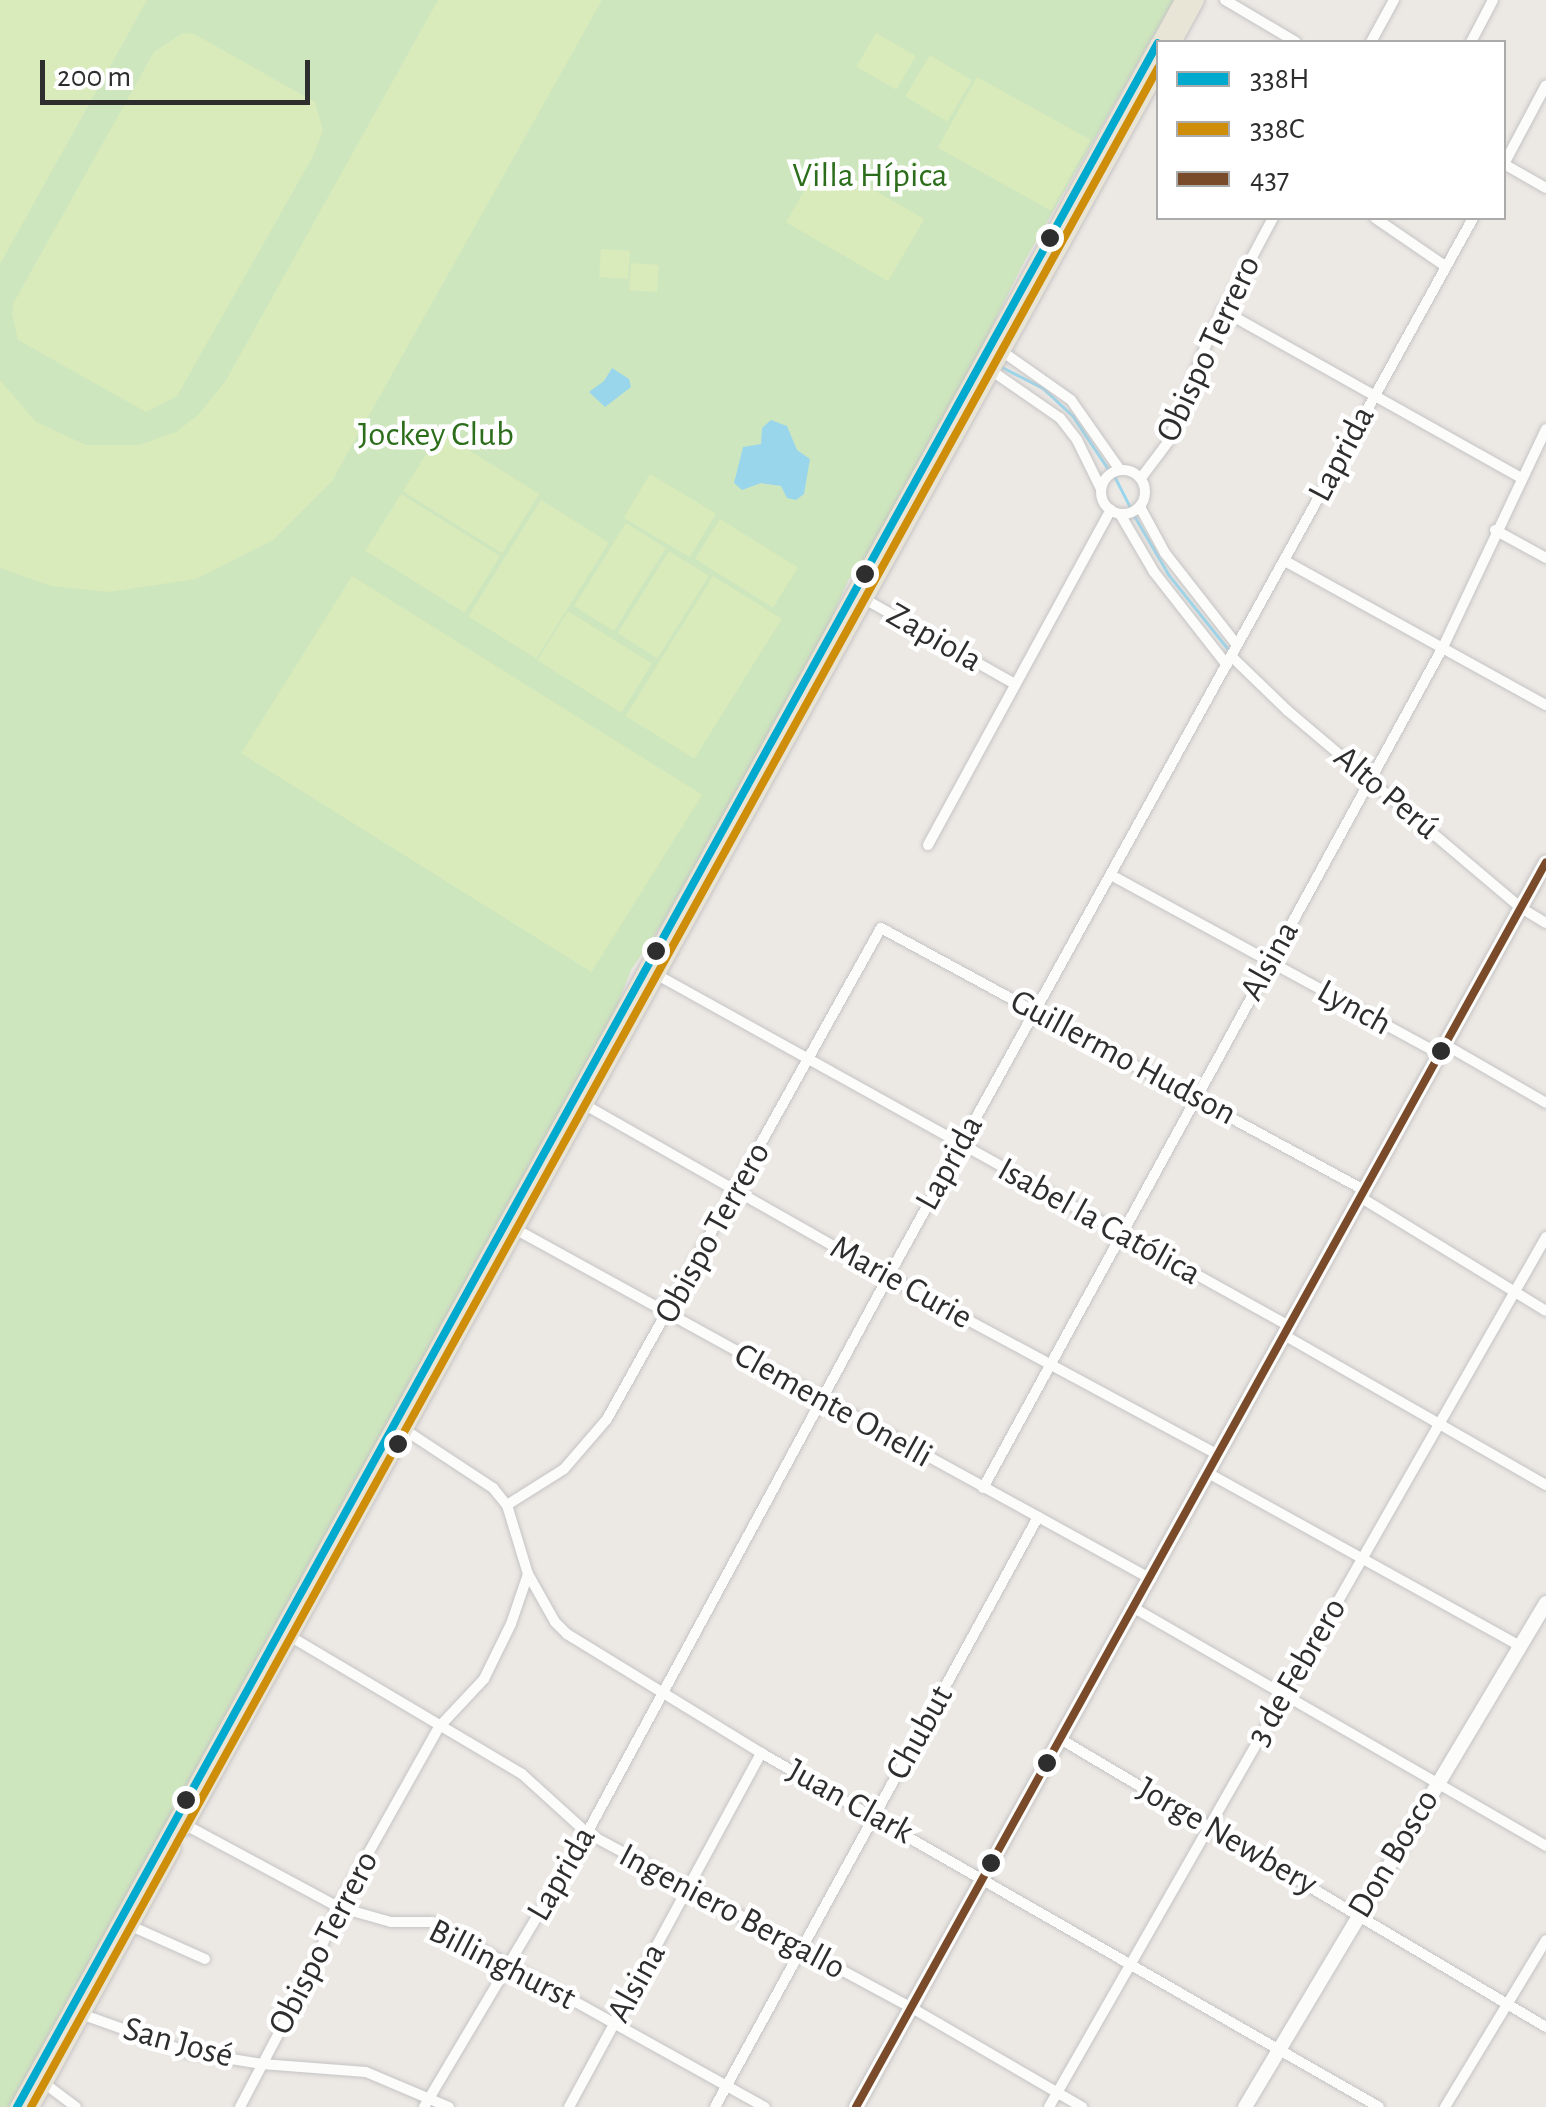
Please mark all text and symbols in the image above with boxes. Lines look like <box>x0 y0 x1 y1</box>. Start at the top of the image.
scale bar <box>45 40 315 102</box>
legend <box>1156 40 1506 220</box>
text: 200 m <box>57 62 131 92</box>
text: 338H <box>1250 64 1309 94</box>
text: 338C <box>1250 114 1305 144</box>
park label: Villa Hípica <box>792 155 948 197</box>
text: 437 <box>1250 164 1289 194</box>
unlabelled marker <box>1040 228 1060 248</box>
street label: Obispo Terrero <box>1148 249 1270 449</box>
street label: Laprida <box>1299 399 1385 509</box>
park label: Jockey Club <box>358 414 514 456</box>
unlabelled marker <box>855 564 875 584</box>
street label: Zapiola <box>879 594 989 682</box>
street label: Alto Perú <box>1325 737 1447 849</box>
street label: Alsina <box>1231 914 1309 1008</box>
unlabelled marker <box>646 941 666 961</box>
street label: Lynch <box>1310 971 1398 1045</box>
street label: Guillermo Hudson <box>1003 981 1243 1135</box>
unlabelled marker <box>1431 1041 1451 1061</box>
street label: Laprida <box>907 1108 993 1218</box>
street label: Obispo Terrero <box>646 1135 780 1331</box>
street label: Isabel la Católica <box>990 1149 1208 1295</box>
street label: Marie Curie <box>823 1227 979 1339</box>
street label: Clemente Onelli <box>727 1334 939 1478</box>
unlabelled marker <box>388 1434 408 1454</box>
street label: 3 de Febrero <box>1238 1591 1356 1753</box>
street label: Chubut <box>877 1679 963 1787</box>
street label: Juan Clark <box>779 1750 921 1854</box>
unlabelled marker <box>1037 1753 1057 1773</box>
street label: Jorge Newbery <box>1129 1769 1325 1905</box>
street label: Don Bosco <box>1339 1782 1449 1926</box>
unlabelled marker <box>176 1790 196 1810</box>
street label: Laprida <box>518 1819 606 1929</box>
street label: Ingeniero Bergallo <box>612 1835 852 1989</box>
street label: Obispo Terrero <box>260 1844 388 2042</box>
unlabelled marker <box>981 1853 1001 1873</box>
street label: Billinghurst <box>422 1910 582 2020</box>
street label: Alsina <box>598 1936 676 2030</box>
street label: San José <box>119 2008 237 2078</box>

